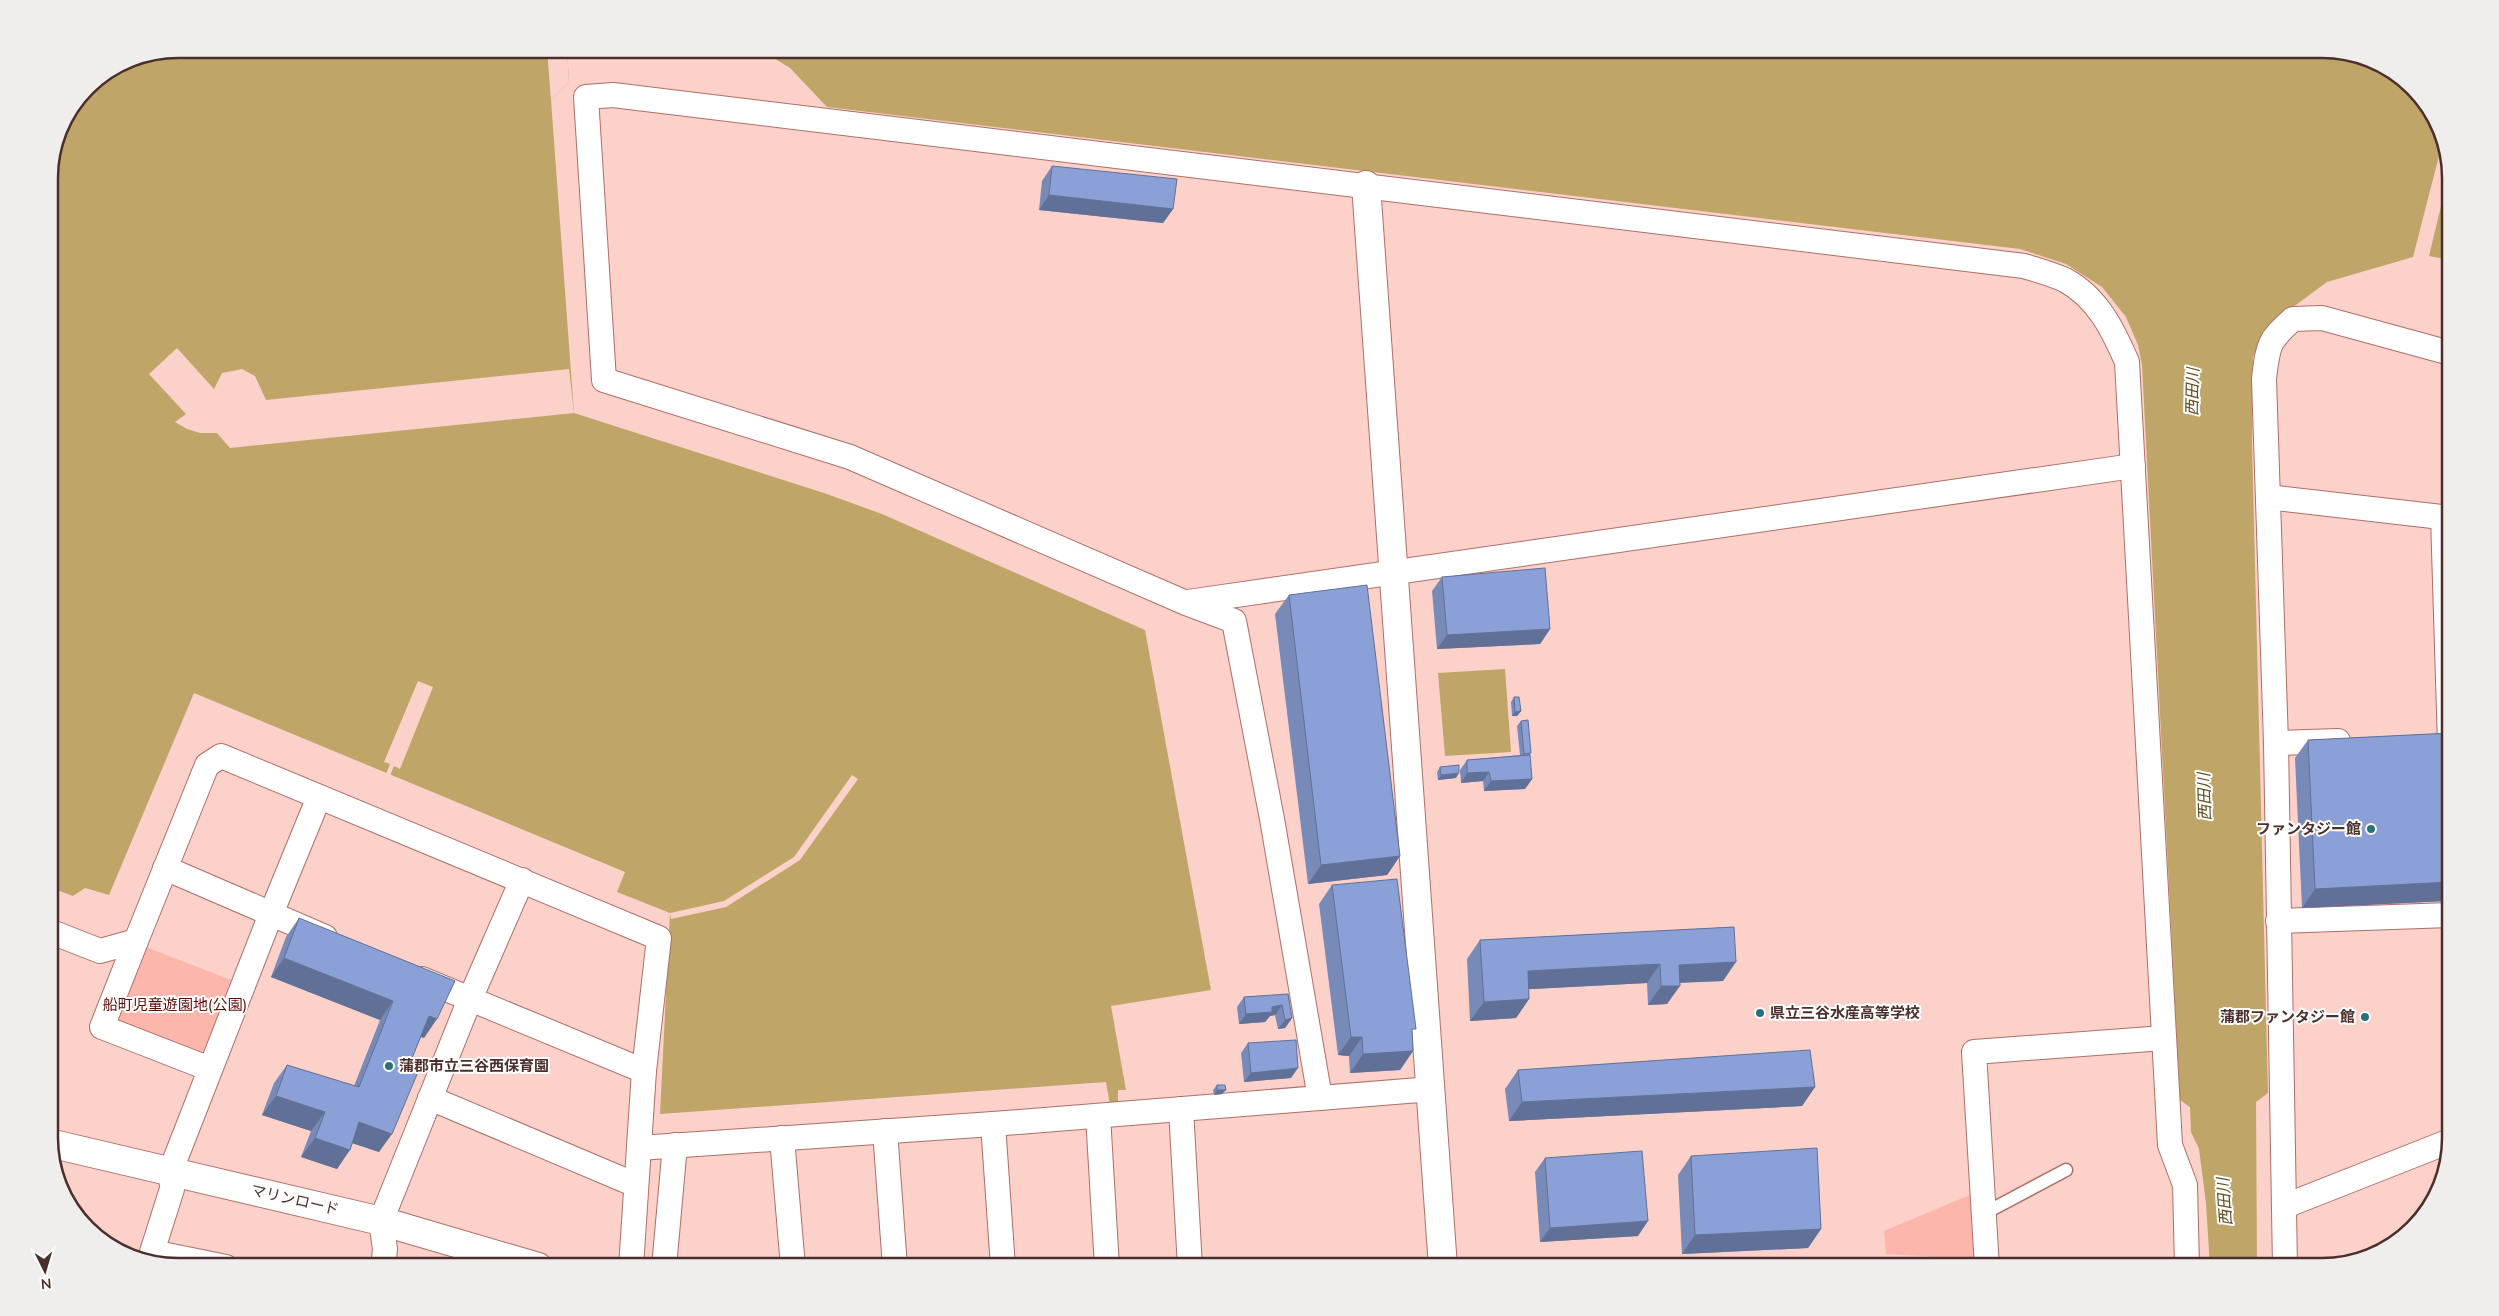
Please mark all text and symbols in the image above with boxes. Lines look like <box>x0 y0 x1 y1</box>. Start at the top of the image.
water label: 西田川 <box>2182 366 2202 416</box>
water label: 西田川 <box>2193 771 2215 821</box>
place label: ファンタジー館 <box>2256 819 2361 838</box>
marker: ファンタジー館 <box>2365 823 2377 835</box>
park label: 船町児童遊園地(公園) <box>103 995 247 1014</box>
place label: 県立三谷水産高等学校 <box>1770 1003 1920 1022</box>
marker: 県立三谷水産高等学校 <box>1754 1007 1766 1019</box>
place label: 蒲郡ファンタジー館 <box>2220 1007 2355 1026</box>
marker: 蒲郡ファンタジー館 <box>2359 1011 2371 1023</box>
place label: 蒲郡市立三谷西保育園 <box>399 1056 549 1075</box>
marker: 蒲郡市立三谷西保育園 <box>383 1060 395 1072</box>
water label: 西田川 <box>2212 1175 2236 1227</box>
street label: マリンロード <box>249 1180 341 1219</box>
north arrow <box>20 1246 70 1296</box>
text: N <box>40 1275 52 1293</box>

